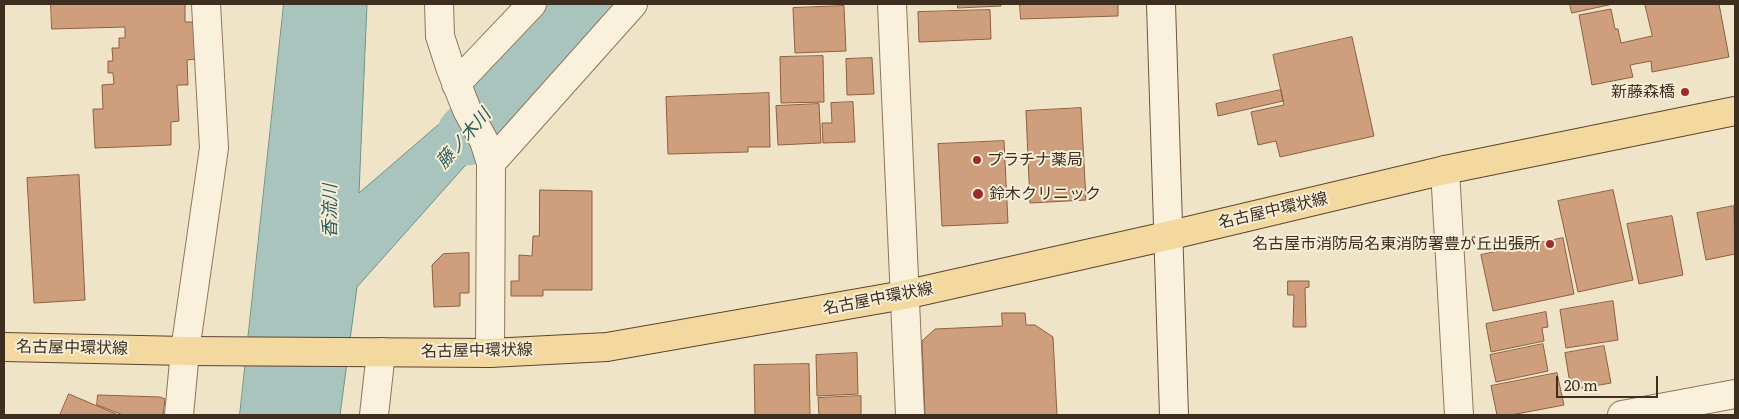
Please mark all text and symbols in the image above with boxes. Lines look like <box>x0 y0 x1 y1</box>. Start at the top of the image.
place label: 新藤森橋 <box>1611 82 1675 102</box>
marker: 新藤森橋 <box>1679 86 1691 98</box>
water label: 藤ノ木川 <box>432 105 496 173</box>
place label: プラチナ薬局 <box>987 150 1083 170</box>
marker: プラチナ薬局 <box>971 154 983 166</box>
water label: 香流川 <box>320 184 342 238</box>
place label: 鈴木クリニック <box>989 184 1101 204</box>
marker: 鈴木クリニック <box>971 187 985 201</box>
street label: 名古屋中環状線 <box>1216 189 1330 233</box>
place label: 名古屋市消防局名東消防署豊が丘出張所 <box>1252 234 1540 254</box>
marker: 名古屋市消防局名東消防署豊が丘出張所 <box>1544 238 1556 250</box>
street label: 名古屋中環状線 <box>821 279 935 319</box>
street label: 名古屋中環状線 <box>16 337 128 359</box>
street label: 名古屋中環状線 <box>421 340 533 362</box>
scale bar <box>1559 366 1662 398</box>
text: 20 m <box>1564 373 1598 396</box>

